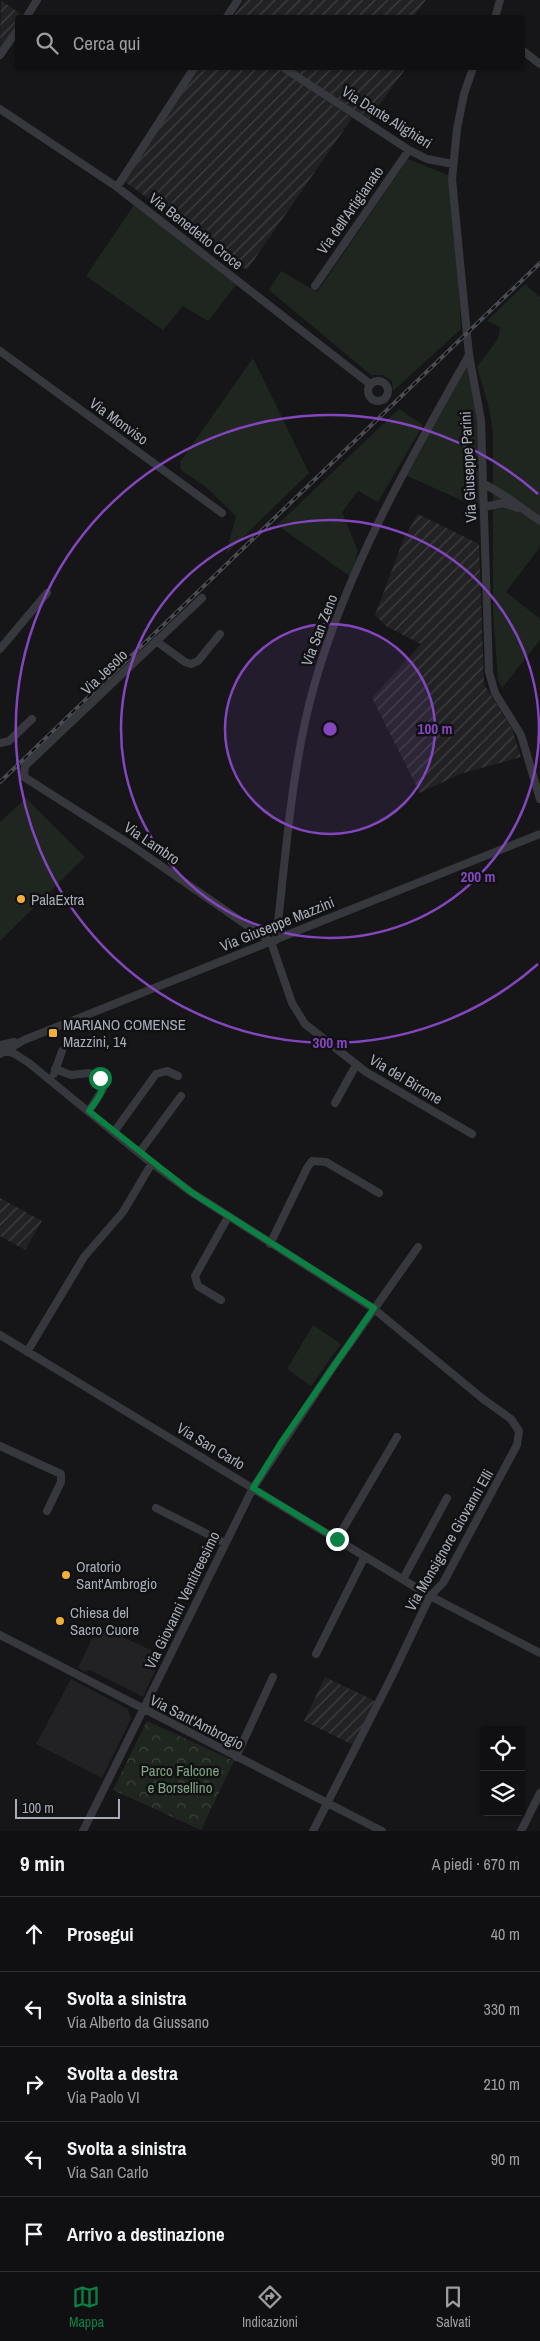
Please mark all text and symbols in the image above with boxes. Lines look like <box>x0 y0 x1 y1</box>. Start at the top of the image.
search box <box>15 15 525 70</box>
icon: search <box>33 29 61 57</box>
text: Cerca qui <box>73 30 141 56</box>
street label: Via Dante Alighieri <box>338 81 436 153</box>
street label: Via dell'Artigianato <box>312 162 388 258</box>
street label: Via Benedetto Croce <box>145 188 247 274</box>
street label: Via Monviso <box>85 392 153 450</box>
street label: Via Giuseppe Parini <box>455 411 481 523</box>
street label: Via San Zeno <box>296 591 342 669</box>
street label: Via Jesolo <box>76 644 132 699</box>
text: 100 m <box>418 718 452 739</box>
centre of rings <box>321 720 339 738</box>
street label: Via Lambro <box>120 817 184 870</box>
text: 200 m <box>461 866 495 887</box>
place label: PalaExtra <box>31 889 84 910</box>
street label: Via Giuseppe Mazzini <box>217 892 337 956</box>
marker: PalaExtra <box>15 893 27 905</box>
place label: MARIANO COMENSE Mazzini, 14 <box>63 1014 186 1052</box>
marker: MARIANO COMENSE Mazzini, 14 <box>47 1027 59 1039</box>
text: 300 m <box>313 1032 347 1053</box>
street label: Via del Birrone <box>366 1049 447 1109</box>
route start <box>89 1067 112 1090</box>
street label: Via San Carlo <box>173 1417 249 1475</box>
street label: Via Monsignore Giovanni Elli <box>400 1465 498 1615</box>
street label: Via Giovanni Ventitreesimo <box>139 1527 225 1672</box>
route end <box>326 1528 349 1551</box>
place label: Oratorio Sant'Ambrogio <box>76 1556 157 1594</box>
marker: Oratorio Sant'Ambrogio <box>60 1569 72 1581</box>
place label: Chiesa del Sacro Cuore <box>70 1602 139 1640</box>
marker: Chiesa del Sacro Cuore <box>54 1615 66 1627</box>
street label: Via Sant'Ambrogio <box>146 1689 248 1755</box>
map controls <box>480 1726 525 1816</box>
button: locate <box>480 1726 525 1771</box>
park label: Parco Falcone e Borsellino <box>141 1760 220 1798</box>
button: layers <box>480 1771 525 1816</box>
scale bar <box>15 1796 120 1819</box>
text: 100 m <box>22 1799 54 1817</box>
text: 9 min <box>20 1849 65 1878</box>
text: A piedi · 670 m <box>432 1853 520 1875</box>
icon: ahead <box>20 1920 48 1948</box>
text: Prosegui <box>67 1921 134 1947</box>
text: 40 m <box>491 1923 520 1945</box>
text: Svolta a sinistra <box>67 1985 187 2011</box>
icon: left <box>20 1995 48 2023</box>
text: 330 m <box>484 1998 520 2020</box>
text: Via Alberto da Giussano <box>67 2011 209 2033</box>
text: Svolta a destra <box>67 2060 178 2086</box>
icon: right <box>20 2070 48 2098</box>
text: 210 m <box>484 2073 520 2095</box>
text: Via Paolo VI <box>67 2086 140 2108</box>
text: Svolta a sinistra <box>67 2135 187 2161</box>
icon: left <box>20 2145 48 2173</box>
text: 90 m <box>491 2148 520 2170</box>
text: Via San Carlo <box>67 2161 148 2183</box>
icon: arrive <box>20 2220 48 2248</box>
text: Arrivo a destinazione <box>67 2221 225 2247</box>
tab: Mappa <box>69 2283 104 2331</box>
tab: Indicazioni <box>242 2283 298 2331</box>
tab: Salvati <box>436 2283 471 2331</box>

